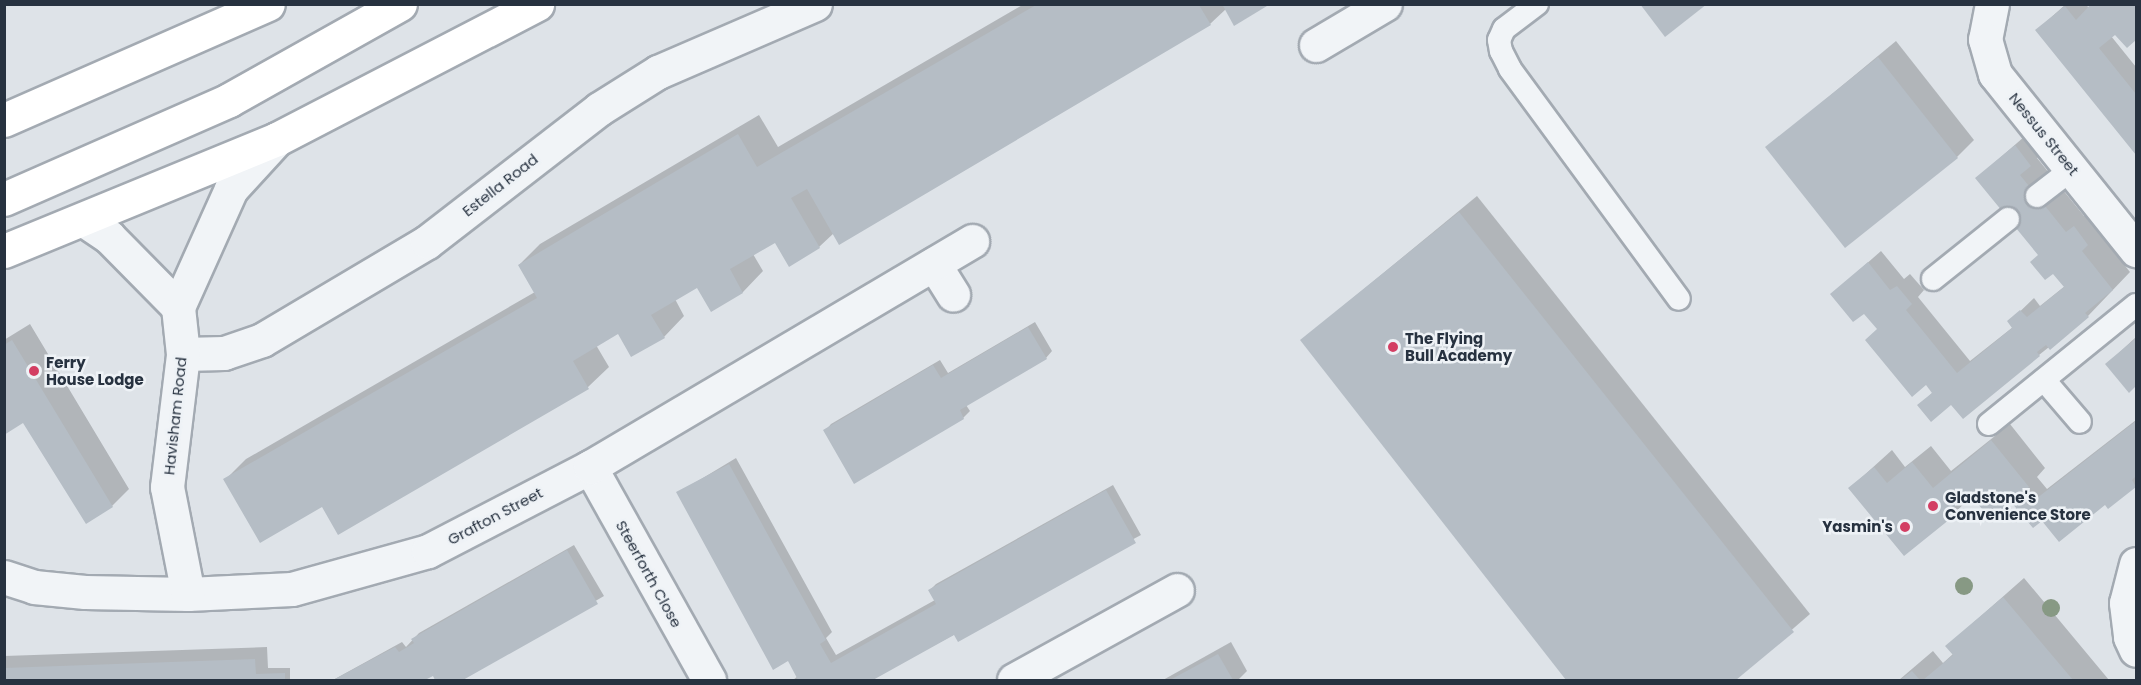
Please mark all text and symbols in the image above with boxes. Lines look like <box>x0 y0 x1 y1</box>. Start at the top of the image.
street label: Nessus Street <box>2005 89 2083 179</box>
street label: Estella Road <box>459 150 541 220</box>
place label: The Flying Bull Academy <box>1405 329 1512 364</box>
marker: The Flying Bull Academy <box>1386 340 1400 354</box>
place label: Ferry House Lodge <box>46 353 144 388</box>
street label: Havisham Road <box>160 356 190 476</box>
marker: Ferry House Lodge <box>27 364 41 378</box>
street label: Grafton Street <box>444 483 546 549</box>
place label: Gladstone's Convenience Store <box>1945 488 2091 523</box>
marker: Gladstone's Convenience Store <box>1926 499 1940 513</box>
street label: Steerforth Close <box>612 517 686 631</box>
place label: Yasmin's <box>1822 518 1893 536</box>
marker: Yasmin's <box>1898 520 1912 534</box>

